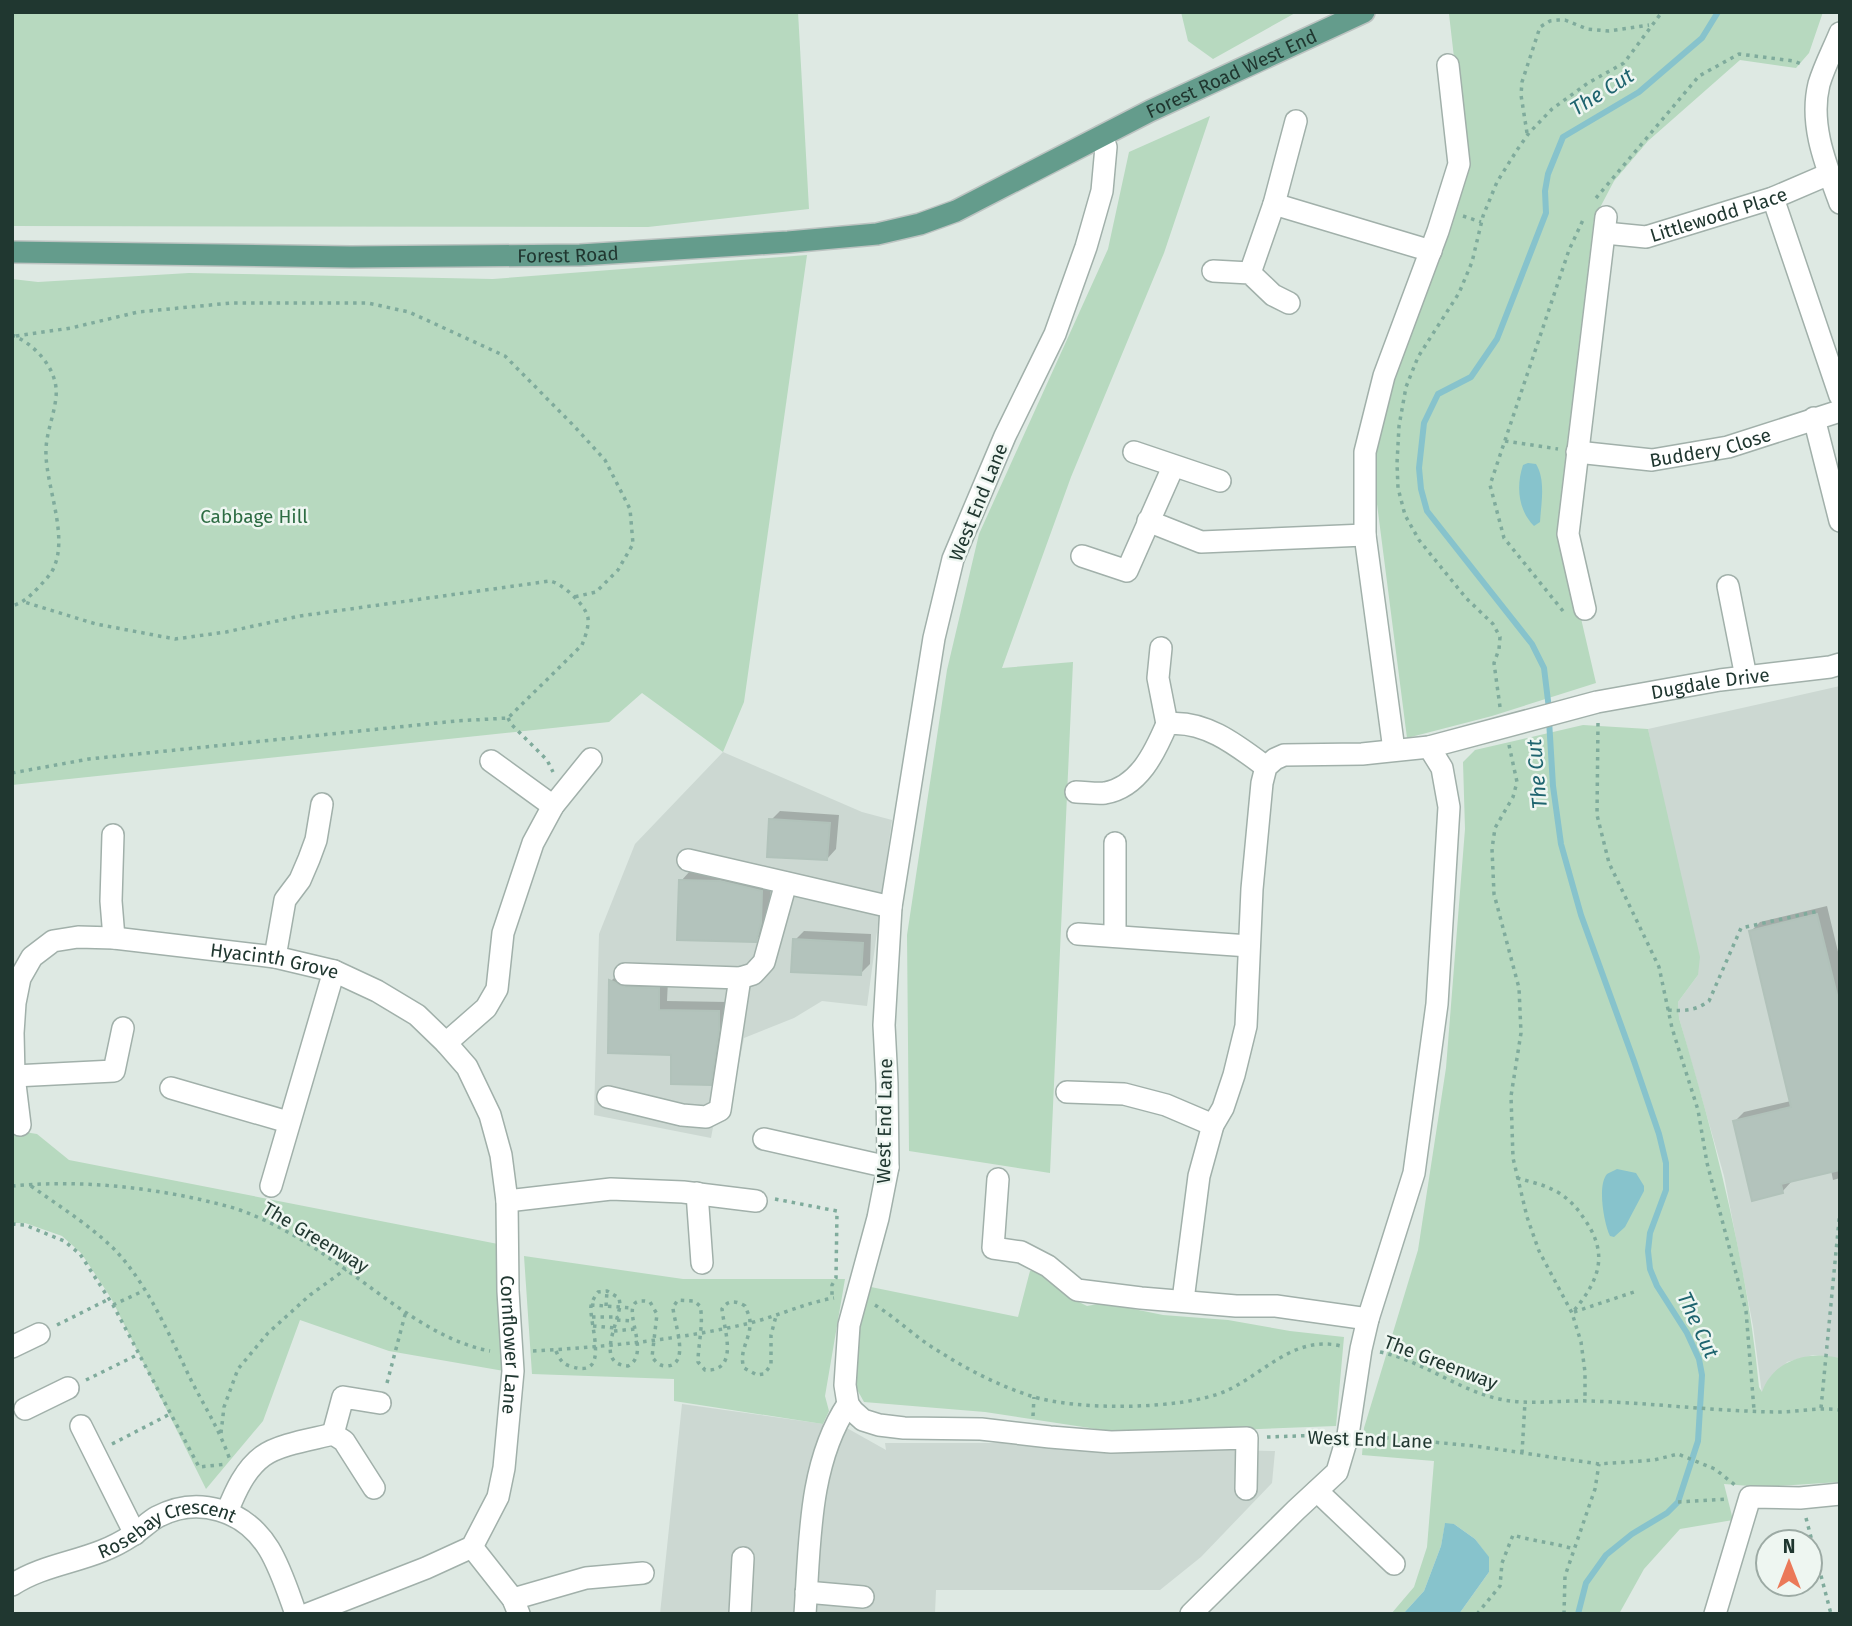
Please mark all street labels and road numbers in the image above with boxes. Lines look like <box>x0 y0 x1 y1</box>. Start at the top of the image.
street label: Forest Road West End <box>1142 24 1321 123</box>
street label: Littlewodd Place <box>1647 182 1791 247</box>
street label: Forest Road <box>517 242 619 268</box>
street label: Buddery Close <box>1648 423 1774 472</box>
street label: West End Lane <box>944 440 1013 565</box>
street label: Dugdale Drive <box>1649 663 1771 704</box>
street label: Hyacinth Grove <box>209 938 341 984</box>
street label: West End Lane <box>872 1058 897 1184</box>
street label: The Greenway <box>258 1197 374 1278</box>
street label: Cornflower Lane <box>496 1275 524 1415</box>
street label: The Greenway <box>1381 1330 1501 1395</box>
street label: West End Lane <box>1307 1426 1433 1453</box>
street label: Rosebay Crescent <box>94 1496 241 1564</box>

